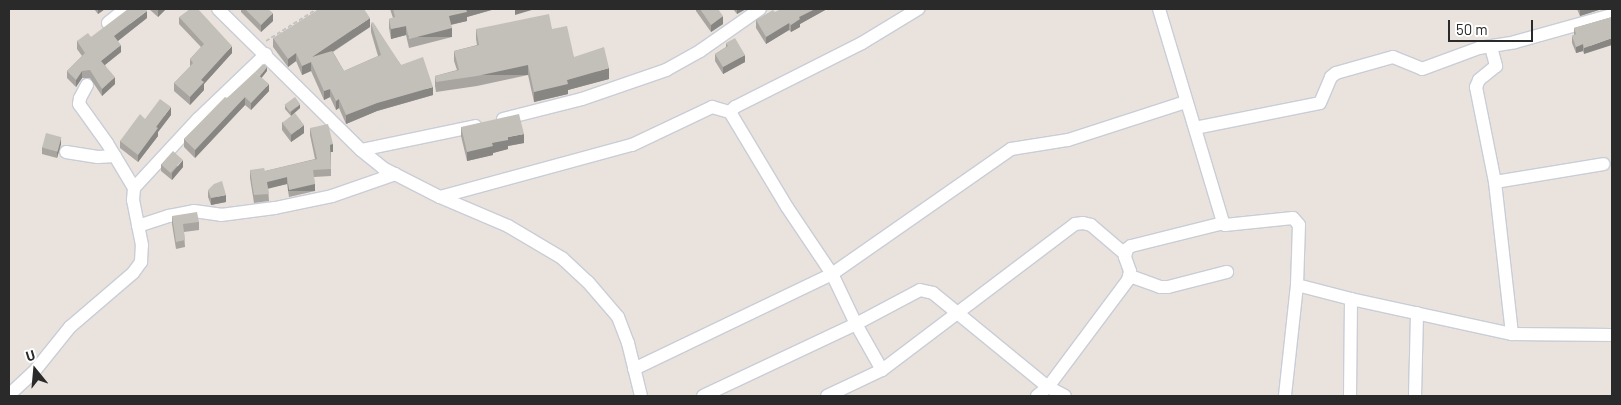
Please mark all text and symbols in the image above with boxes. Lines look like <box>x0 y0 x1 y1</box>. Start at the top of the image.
scale bar <box>1451 10 1536 42</box>
text: 50 m <box>1456 20 1488 38</box>
north arrow <box>10 345 60 395</box>
text: U <box>24 346 37 365</box>

